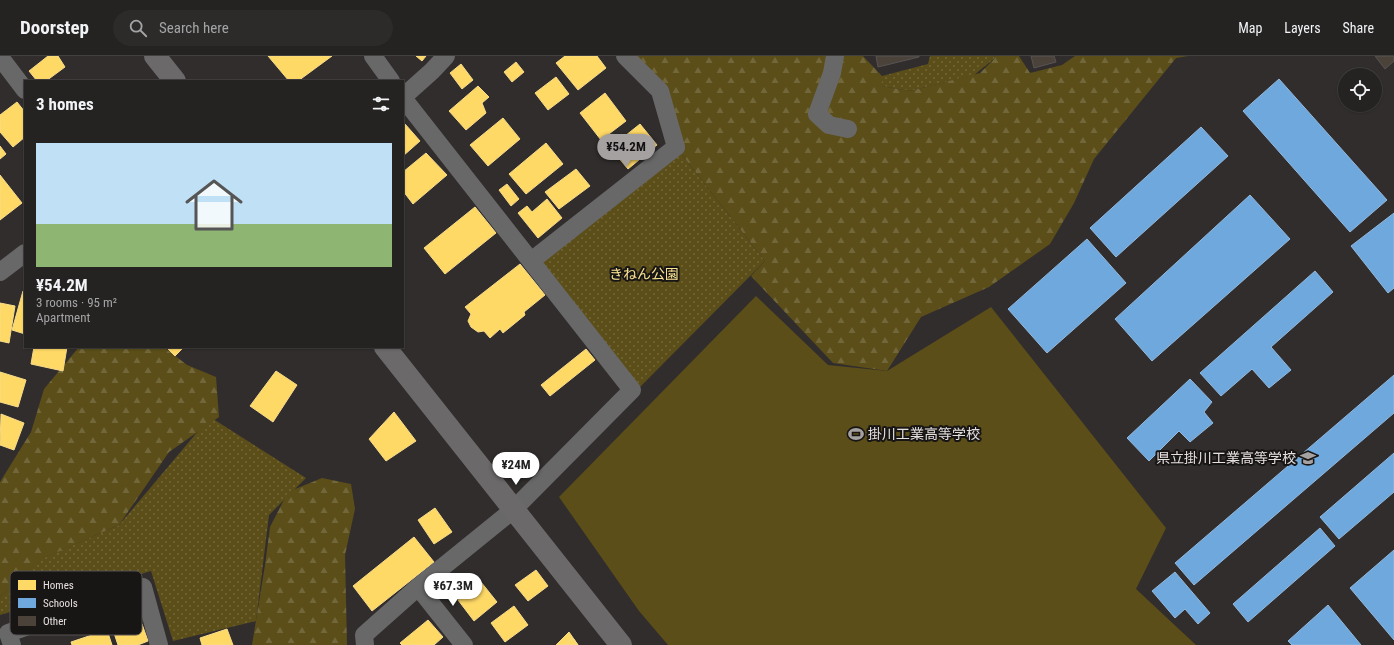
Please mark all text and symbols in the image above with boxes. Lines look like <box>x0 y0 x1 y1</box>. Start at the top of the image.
search box <box>113 10 393 46</box>
text: Doorstep <box>20 16 89 39</box>
icon: search <box>127 17 149 39</box>
text: Search here <box>159 19 229 37</box>
text: Map <box>1238 20 1262 36</box>
text: Layers <box>1284 20 1321 36</box>
text: Share <box>1343 20 1374 36</box>
map controls <box>1338 68 1382 112</box>
button: locate <box>1338 68 1382 112</box>
icon: filters <box>370 93 392 115</box>
text: 3 homes <box>36 94 94 114</box>
pin: ¥54.2M <box>593 134 659 168</box>
text: ¥54.2M <box>606 139 646 154</box>
icon: home <box>178 169 250 241</box>
park label: きねん公園 <box>609 266 679 282</box>
text: ¥54.2M <box>36 275 88 295</box>
text: 3 rooms · 95 m² <box>36 295 117 310</box>
text: Apartment <box>36 310 90 325</box>
sports icon: 掛川工業高等学校 <box>847 425 865 443</box>
place label: 掛川工業高等学校 <box>868 426 980 442</box>
school or university icon: 県立掛川工業高等学校 <box>1299 449 1317 467</box>
place label: 県立掛川工業高等学校 <box>1156 450 1296 466</box>
pin: ¥24M <box>492 452 540 486</box>
text: ¥24M <box>501 457 531 472</box>
legend <box>10 571 142 635</box>
pin: ¥67.3M <box>420 573 486 607</box>
text: ¥67.3M <box>433 578 473 593</box>
text: Homes <box>43 579 74 592</box>
text: Schools <box>43 597 78 610</box>
text: Other <box>43 615 67 628</box>

